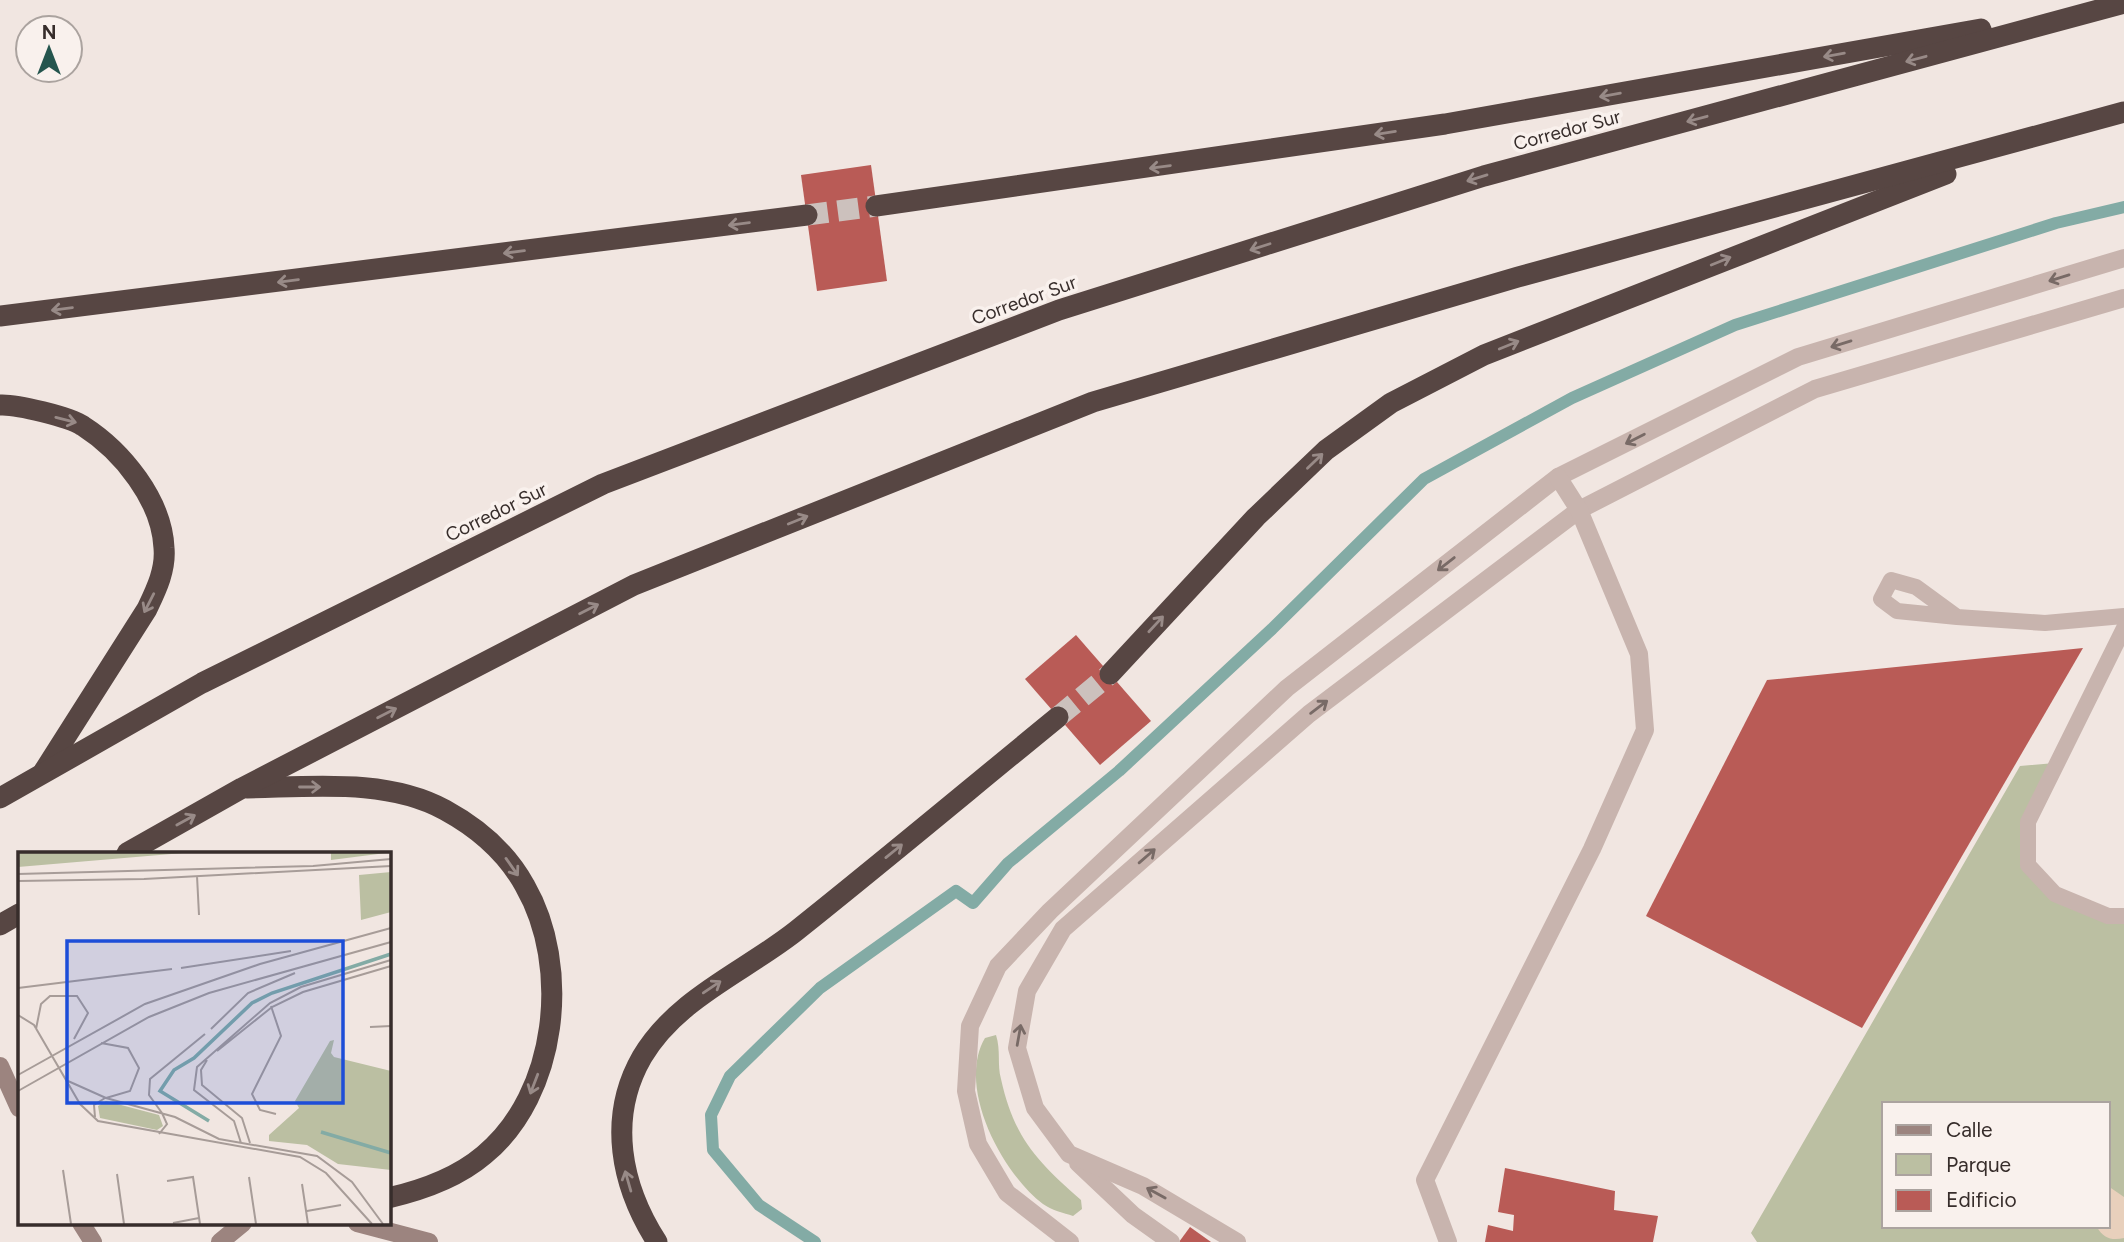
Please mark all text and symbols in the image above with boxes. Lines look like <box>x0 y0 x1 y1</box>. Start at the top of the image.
north arrow <box>14 14 84 84</box>
text: N <box>42 21 56 44</box>
one-way arrow <box>1823 49 1845 62</box>
one-way arrow <box>1905 54 1927 67</box>
one-way arrow <box>1599 89 1621 102</box>
street label: Corredor Sur <box>1511 105 1624 155</box>
one-way arrow <box>1686 113 1708 126</box>
one-way arrow <box>1374 127 1397 140</box>
one-way arrow <box>1149 160 1172 173</box>
one-way arrow <box>1466 173 1488 186</box>
one-way arrow <box>728 217 751 230</box>
one-way arrow <box>1249 241 1271 254</box>
one-way arrow <box>503 246 525 259</box>
one-way arrow <box>1709 254 1731 267</box>
street label: Corredor Sur <box>968 270 1080 330</box>
one-way arrow <box>2048 272 2070 285</box>
one-way arrow <box>277 275 300 288</box>
one-way arrow <box>51 302 74 315</box>
one-way arrow <box>1498 337 1519 350</box>
one-way arrow <box>1830 338 1852 351</box>
one-way arrow <box>54 414 77 427</box>
one-way arrow <box>1625 432 1646 446</box>
one-way arrow <box>1306 452 1323 469</box>
street label: Corredor Sur <box>442 477 551 546</box>
one-way arrow <box>787 512 808 525</box>
one-way arrow <box>1438 557 1456 572</box>
one-way arrow <box>142 592 156 613</box>
one-way arrow <box>578 601 599 615</box>
one-way arrow <box>1148 616 1165 633</box>
one-way arrow <box>1309 700 1328 715</box>
one-way arrow <box>376 706 397 720</box>
one-way arrow <box>298 780 321 794</box>
one-way arrow <box>175 813 196 826</box>
one-way arrow <box>885 843 903 858</box>
one-way arrow <box>1138 848 1156 864</box>
inset map <box>18 852 390 1224</box>
one-way arrow <box>505 857 519 876</box>
one-way arrow <box>702 980 722 994</box>
one-way arrow <box>1013 1024 1027 1047</box>
one-way arrow <box>526 1072 539 1094</box>
legend <box>1882 1102 2110 1228</box>
text: Calle <box>1946 1117 1993 1142</box>
text: Parque <box>1946 1152 2011 1177</box>
one-way arrow <box>621 1170 634 1192</box>
one-way arrow <box>1146 1186 1166 1200</box>
text: Edificio <box>1946 1187 2017 1212</box>

